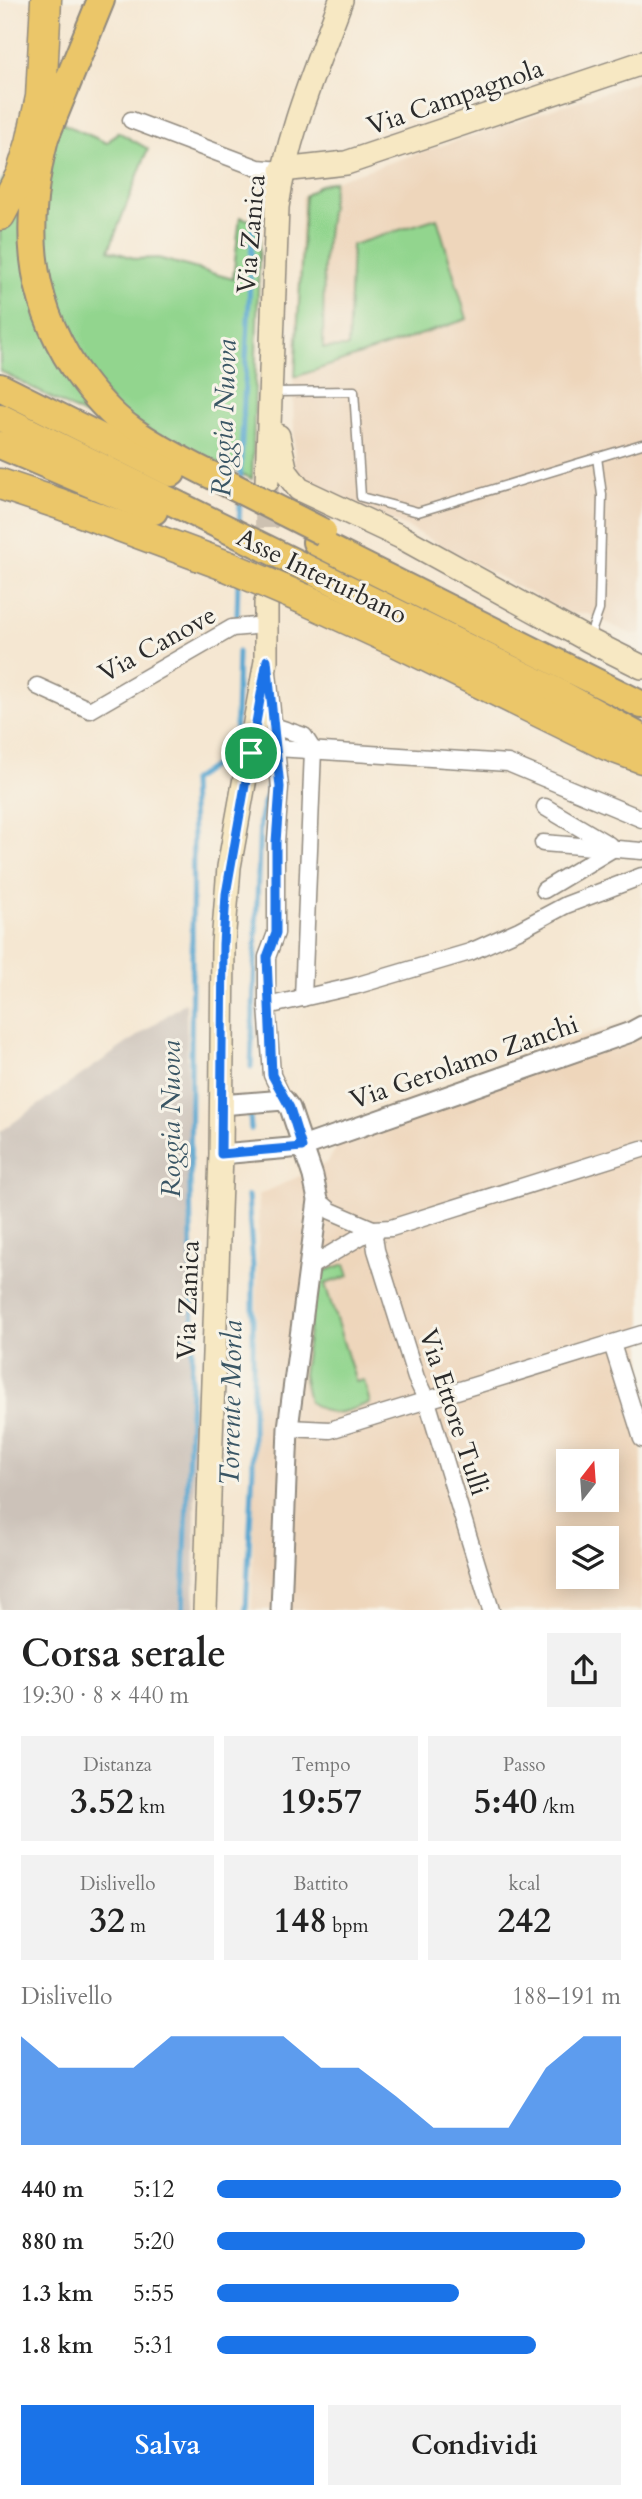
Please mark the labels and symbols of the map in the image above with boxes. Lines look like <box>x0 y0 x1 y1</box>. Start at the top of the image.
street label: Via Campagnola <box>362 50 548 144</box>
street label: Via Zanica <box>228 173 274 295</box>
water label: Roggia Nuova <box>202 339 246 497</box>
street label: Asse Interurbano <box>231 520 413 632</box>
street label: Via Canove <box>92 597 222 691</box>
pin <box>221 723 281 783</box>
street label: Via Gerolamo Zanchi <box>345 1006 583 1118</box>
water label: Roggia Nuova <box>152 1040 190 1198</box>
street label: Via Zanica <box>168 1240 208 1360</box>
water label: Torrente Morla <box>211 1320 251 1486</box>
street label: Via Ettore Tulli <box>411 1324 497 1500</box>
north arrow <box>556 1449 620 1512</box>

